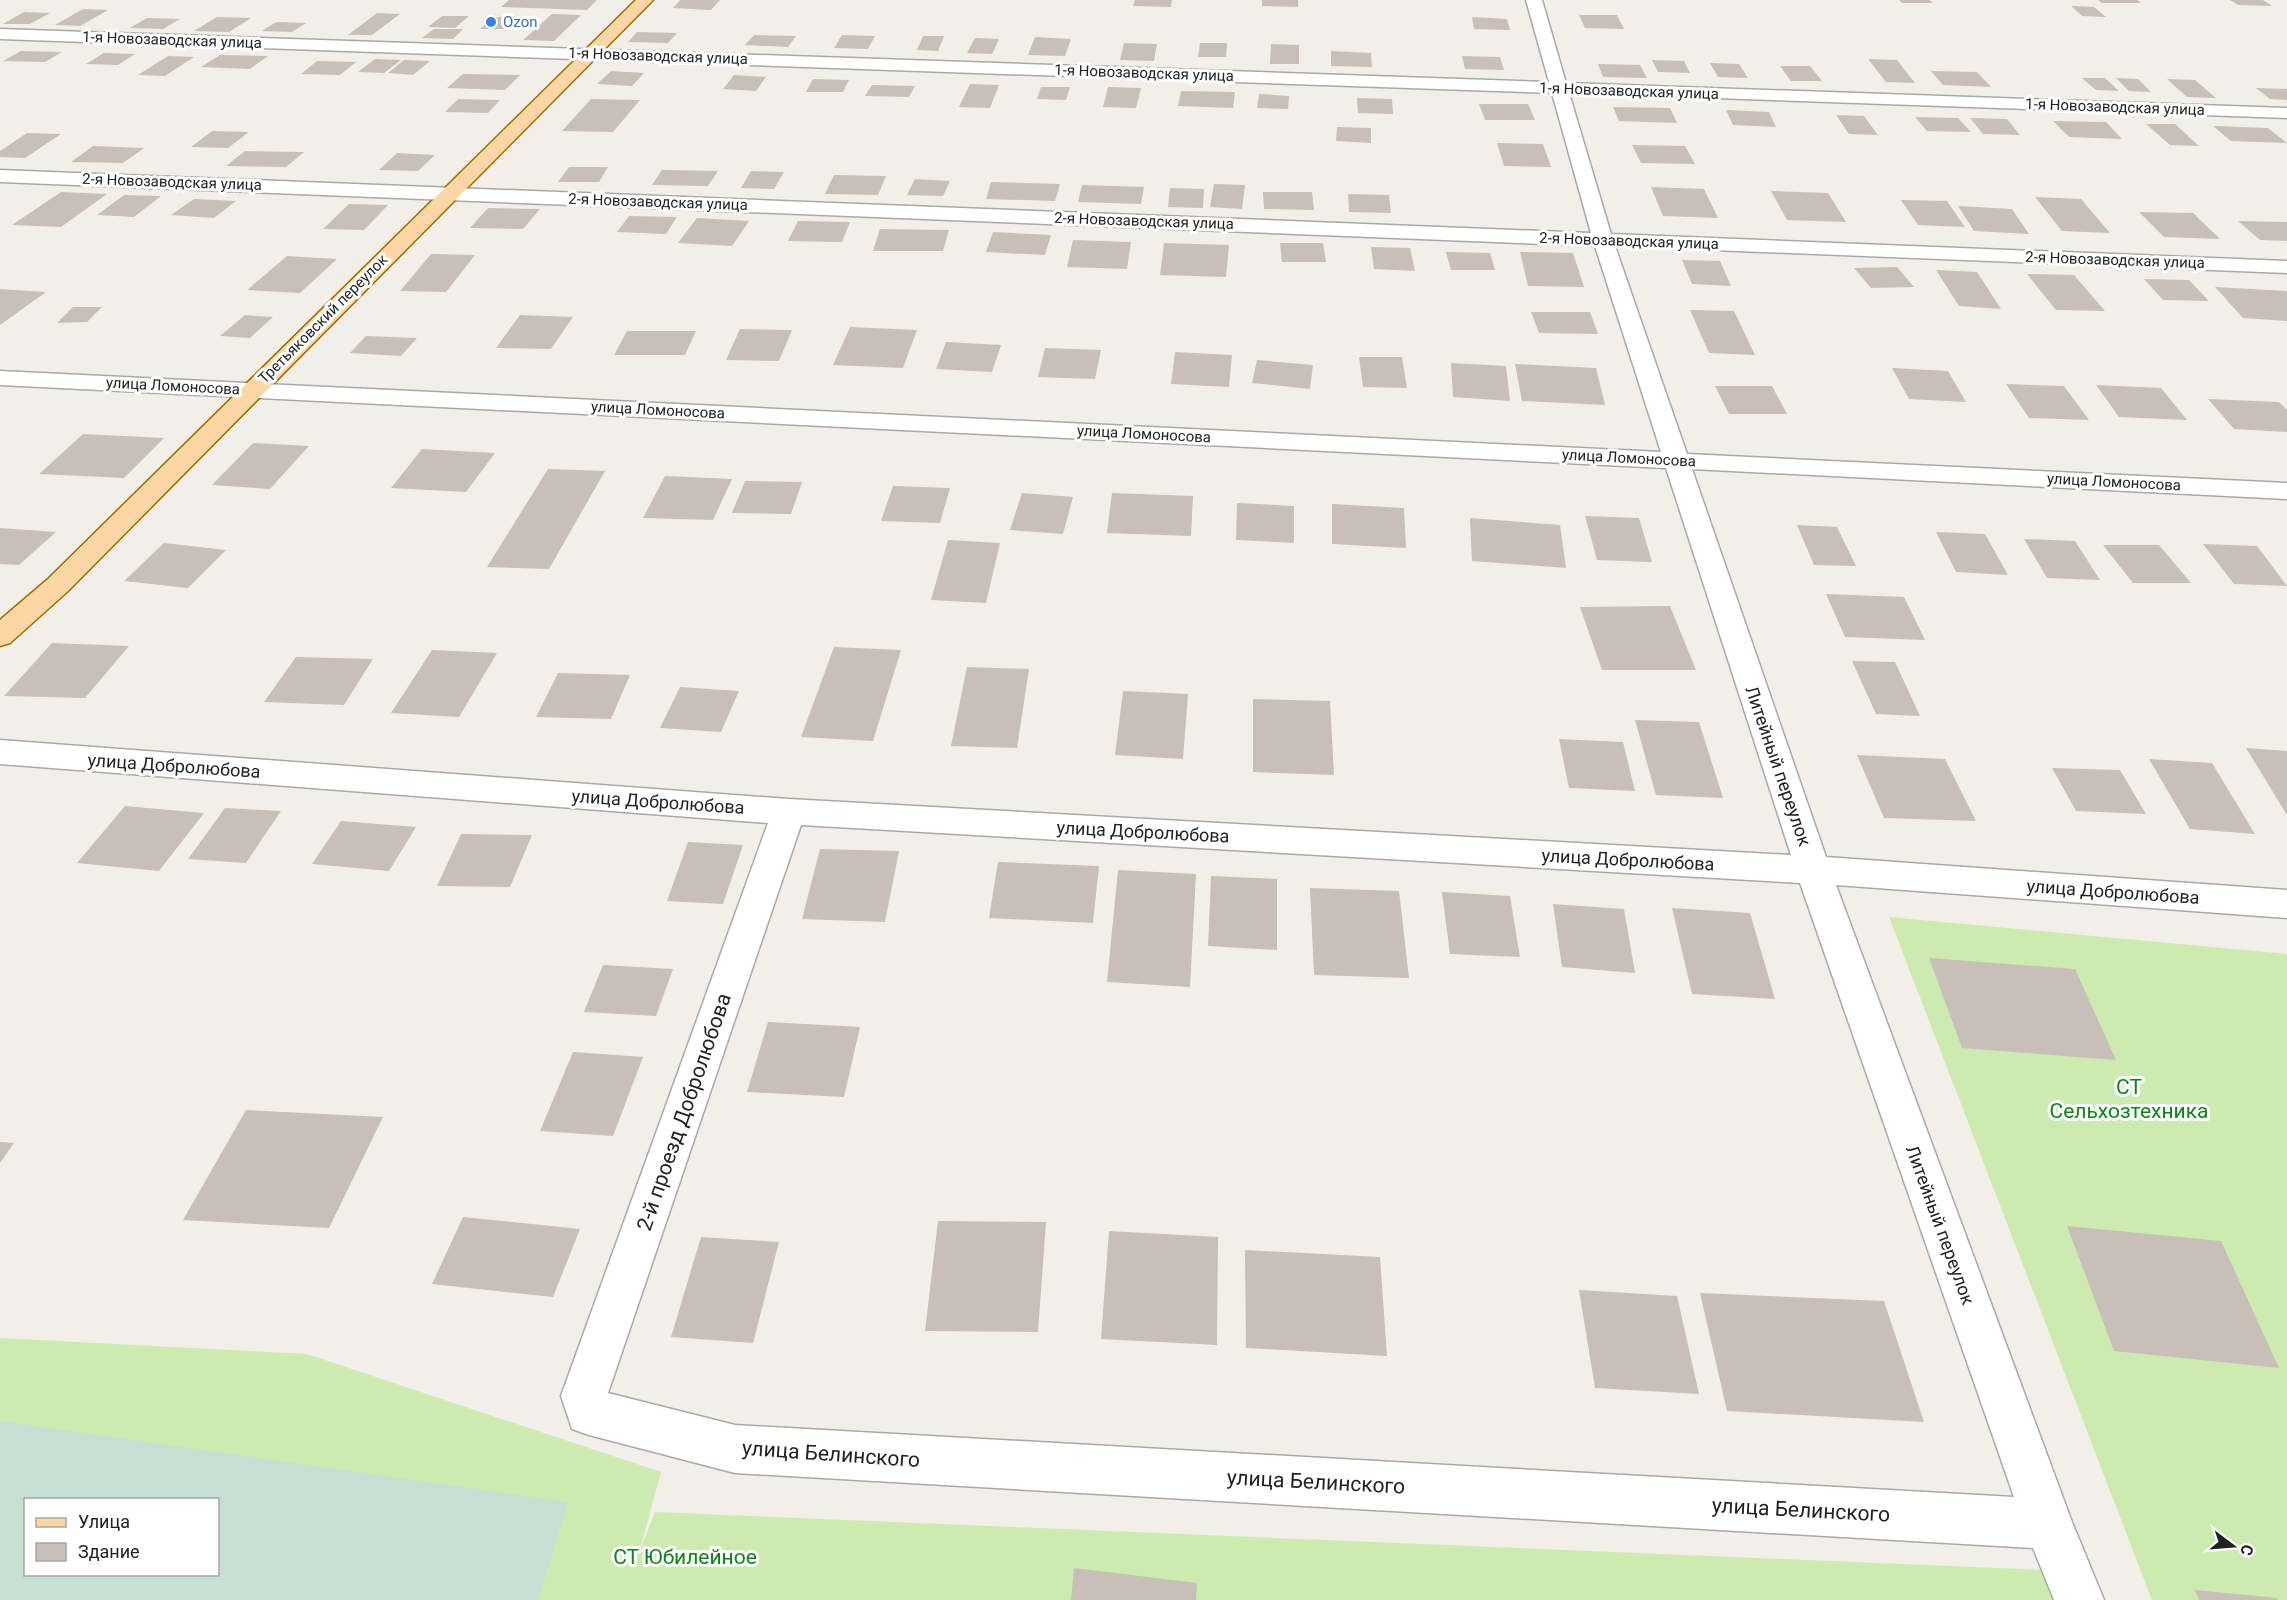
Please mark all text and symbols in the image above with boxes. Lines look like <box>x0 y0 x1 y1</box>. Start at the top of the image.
place label: Ozon <box>503 13 537 31</box>
marker: Ozon <box>484 15 498 29</box>
street label: 1-я Новозаводская улица <box>82 28 262 52</box>
street label: 1-я Новозаводская улица <box>568 44 748 68</box>
street label: 1-я Новозаводская улица <box>1054 61 1234 85</box>
street label: 1-я Новозаводская улица <box>1539 79 1719 103</box>
street label: 1-я Новозаводская улица <box>2025 95 2205 119</box>
street label: 2-я Новозаводская улица <box>82 170 262 194</box>
street label: 2-я Новозаводская улица <box>568 190 748 214</box>
street label: 2-я Новозаводская улица <box>1054 209 1234 233</box>
street label: 2-я Новозаводская улица <box>1539 229 1719 253</box>
street label: 2-я Новозаводская улица <box>2025 248 2205 272</box>
street label: Третьяковский переулок <box>255 251 391 387</box>
street label: улица Ломоносова <box>106 374 240 398</box>
street label: улица Ломоносова <box>591 398 725 422</box>
street label: улица Ломоносова <box>1077 422 1211 446</box>
street label: улица Ломоносова <box>1562 446 1696 470</box>
street label: улица Ломоносова <box>2047 470 2181 494</box>
street label: Литейный переулок <box>1741 683 1816 849</box>
street label: улица Добролюбова <box>87 749 261 782</box>
street label: улица Добролюбова <box>571 785 745 818</box>
street label: улица Добролюбова <box>1056 816 1230 847</box>
street label: улица Добролюбова <box>1541 844 1715 875</box>
street label: улица Добролюбова <box>2026 875 2200 908</box>
street label: 2-й проезд Добролюбова <box>632 990 736 1234</box>
park label: СТ Сельхозтехника <box>2050 1075 2208 1123</box>
street label: Литейный переулок <box>1902 1142 1979 1308</box>
street label: улица Белинского <box>741 1436 921 1472</box>
street label: улица Белинского <box>1226 1465 1406 1499</box>
street label: улица Белинского <box>1711 1493 1891 1527</box>
legend <box>24 1498 219 1576</box>
text: Улица <box>78 1511 130 1532</box>
north arrow <box>2203 1516 2263 1576</box>
text: Здание <box>78 1541 140 1562</box>
text: С <box>2236 1542 2258 1558</box>
park label: СТ Юбилейное <box>613 1545 757 1569</box>

